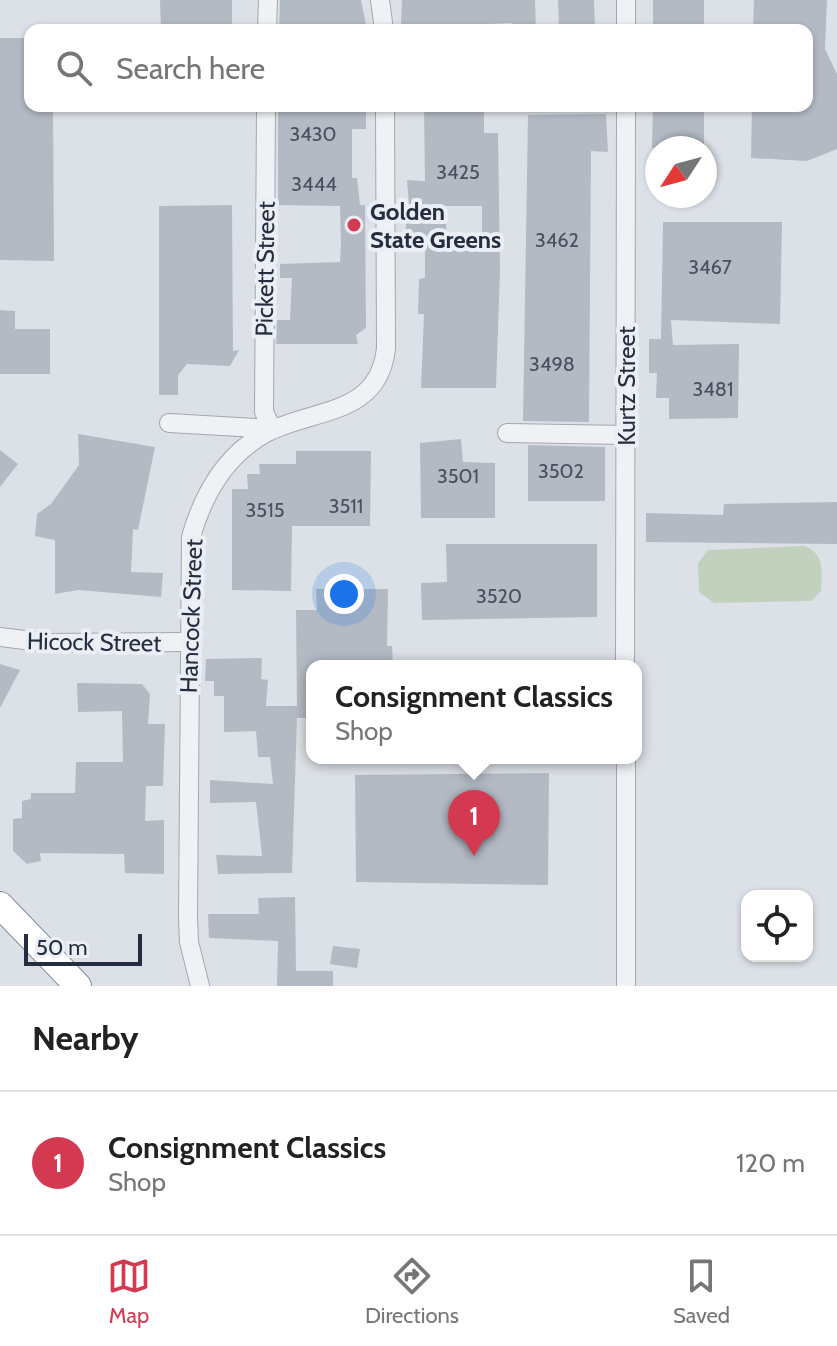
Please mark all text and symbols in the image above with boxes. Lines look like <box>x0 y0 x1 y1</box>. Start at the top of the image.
search box <box>24 24 813 112</box>
icon: search <box>52 46 96 90</box>
text: Search here <box>116 50 265 87</box>
house number: 3430 <box>289 122 337 146</box>
north arrow <box>645 136 717 208</box>
house number: 3425 <box>436 160 480 184</box>
house number: 3444 <box>291 172 337 196</box>
place label: Golden State Greens <box>370 197 501 254</box>
street label: Pickett Street <box>249 201 281 337</box>
marker: Golden State Greens <box>345 216 363 234</box>
house number: 3462 <box>535 228 579 252</box>
house number: 3467 <box>688 255 732 279</box>
street label: Kurtz Street <box>612 326 641 446</box>
house number: 3498 <box>529 352 575 376</box>
house number: 3481 <box>692 377 734 401</box>
house number: 3502 <box>538 459 584 483</box>
house number: 3501 <box>437 464 479 488</box>
house number: 3511 <box>329 494 363 518</box>
house number: 3515 <box>246 498 284 522</box>
street label: Hancock Street <box>174 538 208 694</box>
your location <box>324 574 364 614</box>
house number: 3520 <box>476 584 522 608</box>
street label: Hicock Street <box>27 626 161 658</box>
popup <box>306 660 642 764</box>
text: Consignment Classics <box>335 678 613 715</box>
text: Shop <box>335 715 393 747</box>
pin: 1 <box>448 790 500 856</box>
map controls <box>741 890 813 962</box>
button: locate <box>741 890 813 962</box>
scale bar <box>24 930 142 966</box>
text: 50 m <box>36 934 88 961</box>
text: Nearby <box>32 1017 139 1059</box>
text: Consignment Classics <box>108 1129 386 1166</box>
text: 1 <box>53 1147 63 1179</box>
text: 120 m <box>736 1147 805 1179</box>
text: Shop <box>108 1166 166 1198</box>
tab: Map <box>107 1254 151 1329</box>
tab: Directions <box>365 1254 459 1329</box>
tab: Saved <box>673 1254 730 1329</box>

